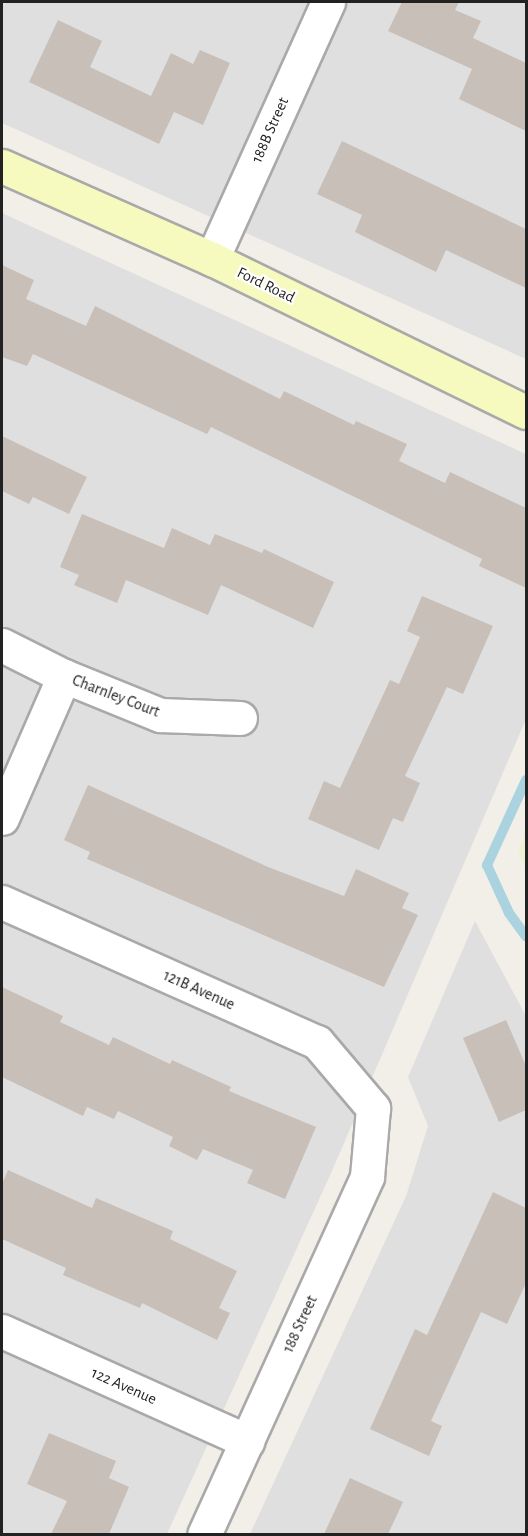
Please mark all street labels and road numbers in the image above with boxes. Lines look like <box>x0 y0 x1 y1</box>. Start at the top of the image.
street label: 188B Street <box>247 94 293 166</box>
street label: Ford Road <box>234 263 298 307</box>
street label: Charnley Court <box>70 671 162 721</box>
street label: 121B Avenue <box>160 966 238 1014</box>
street label: 188 Street <box>278 1292 322 1356</box>
street label: 122 Avenue <box>88 1363 160 1409</box>

